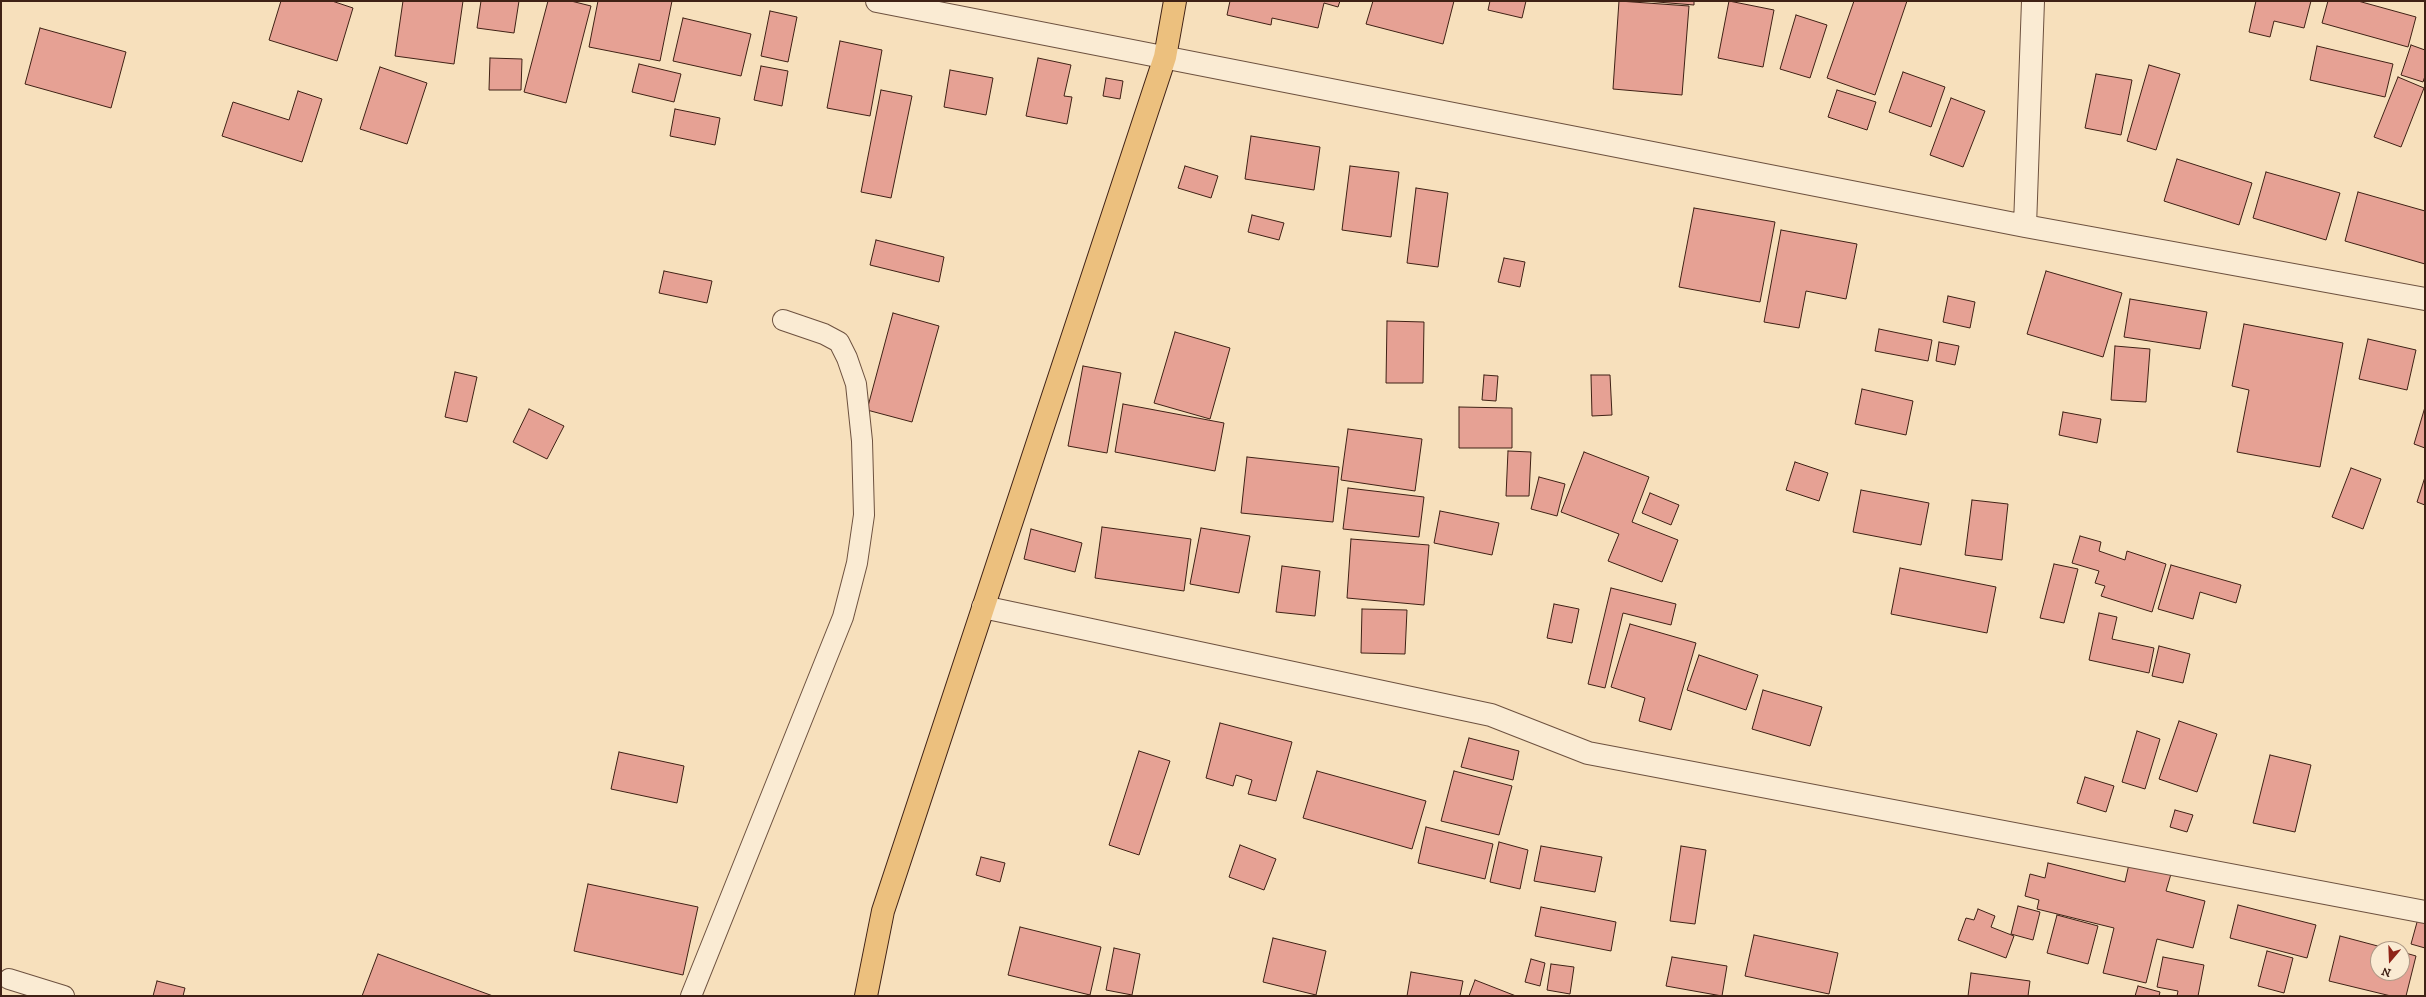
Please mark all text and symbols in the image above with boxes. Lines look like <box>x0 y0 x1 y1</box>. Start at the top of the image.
north arrow <box>2370 941 2410 981</box>
text: N <box>2380 963 2393 979</box>

